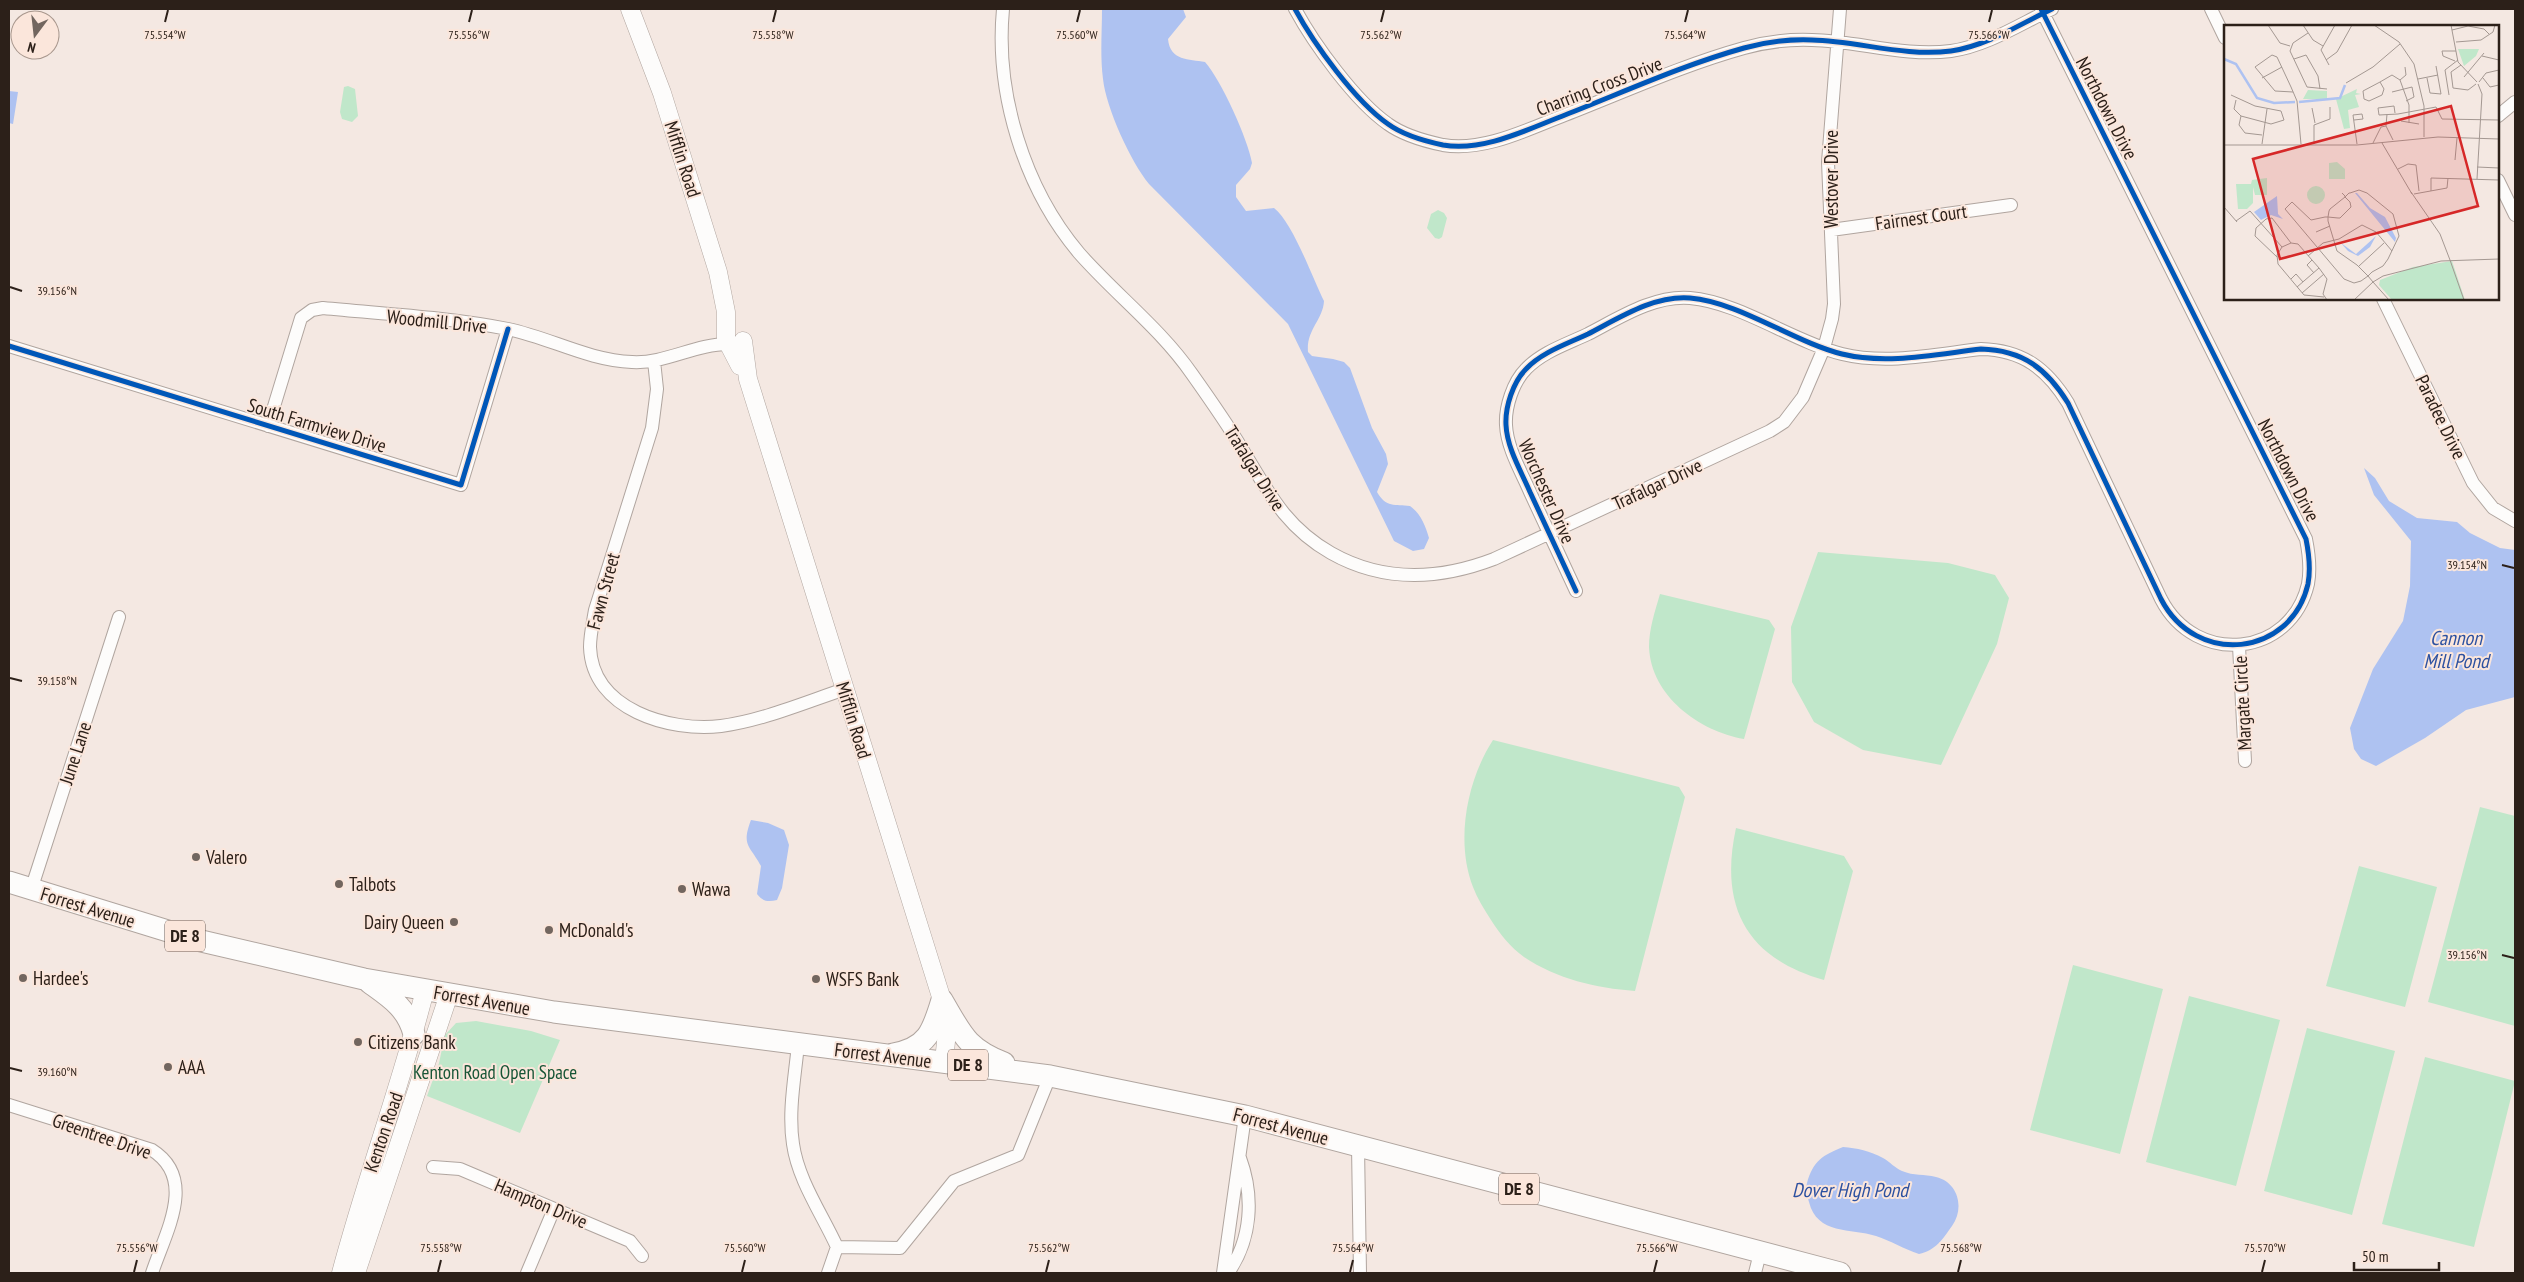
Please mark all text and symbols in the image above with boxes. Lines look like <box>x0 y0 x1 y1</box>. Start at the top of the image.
north arrow <box>10 10 60 60</box>
inset map <box>2224 25 2499 300</box>
text: 75.554°W <box>144 27 186 42</box>
text: 75.556°W <box>448 27 490 42</box>
text: 75.558°W <box>752 27 794 42</box>
text: 75.560°W <box>1056 27 1098 42</box>
text: 75.562°W <box>1360 27 1402 42</box>
text: 75.564°W <box>1664 27 1706 42</box>
text: 75.566°W <box>1968 27 2010 42</box>
text: N <box>26 38 38 57</box>
street label: Charring Cross Drive <box>1533 51 1666 121</box>
street label: Northdown Drive <box>2071 53 2143 163</box>
street label: Mifflin Road <box>659 118 707 200</box>
street label: Westover Drive <box>1819 130 1843 228</box>
street label: Fairnest Court <box>1874 199 1969 235</box>
text: 39.156°N <box>37 283 77 298</box>
street label: Woodmill Drive <box>386 304 488 338</box>
street label: Paradee Drive <box>2410 371 2472 463</box>
street label: South Farmview Drive <box>245 393 389 458</box>
street label: Northdown Drive <box>2253 415 2325 525</box>
street label: Trafalgar Drive <box>1219 421 1291 515</box>
street label: Worchester Drive <box>1513 435 1581 547</box>
street label: Trafalgar Drive <box>1608 453 1706 515</box>
street label: Fawn Street <box>581 549 625 632</box>
text: 39.154°N <box>2447 557 2487 572</box>
water label: Cannon Mill Pond <box>2423 625 2491 674</box>
street label: Margate Circle <box>2228 655 2256 751</box>
text: 39.158°N <box>37 673 77 688</box>
street label: Mifflin Road <box>831 679 877 761</box>
street label: June Lane <box>53 719 96 788</box>
place label: Valero <box>205 845 247 869</box>
marker: Valero <box>190 851 202 863</box>
place label: Talbots <box>349 872 396 896</box>
place label: Wawa <box>692 877 731 901</box>
marker: Talbots <box>333 878 345 890</box>
street label: Forrest Avenue <box>38 881 138 933</box>
marker: Wawa <box>676 883 688 895</box>
place label: Dairy Queen <box>364 910 444 934</box>
marker: Dairy Queen <box>448 916 460 928</box>
place label: McDonald's <box>559 918 634 942</box>
road number: DE 8 <box>165 920 205 951</box>
marker: McDonald's <box>543 924 555 936</box>
text: 39.156°N <box>2447 947 2487 962</box>
place label: Hardee's <box>33 966 88 990</box>
place label: WSFS Bank <box>826 967 900 991</box>
marker: Hardee's <box>17 972 29 984</box>
marker: WSFS Bank <box>810 973 822 985</box>
street label: Forrest Avenue <box>432 980 532 1020</box>
place label: Citizens Bank <box>368 1030 456 1054</box>
marker: Citizens Bank <box>352 1036 364 1048</box>
street label: Forrest Avenue <box>833 1037 933 1073</box>
road number: DE 8 <box>948 1050 988 1080</box>
place label: AAA <box>178 1055 205 1079</box>
park label: Kenton Road Open Space <box>413 1060 577 1084</box>
marker: AAA <box>162 1061 174 1073</box>
text: 39.160°N <box>37 1064 77 1079</box>
street label: Kenton Road <box>358 1089 408 1175</box>
street label: Forrest Avenue <box>1231 1102 1331 1150</box>
street label: Greentree Drive <box>49 1108 155 1164</box>
street label: Hampton Drive <box>491 1173 591 1233</box>
road number: DE 8 <box>1499 1174 1539 1204</box>
water label: Dover High Pond <box>1792 1177 1910 1203</box>
text: 75.556°W <box>116 1240 158 1255</box>
text: 75.558°W <box>420 1240 462 1255</box>
text: 75.560°W <box>724 1240 766 1255</box>
text: 75.562°W <box>1028 1240 1070 1255</box>
text: 75.564°W <box>1332 1240 1374 1255</box>
text: 75.566°W <box>1636 1240 1678 1255</box>
text: 75.568°W <box>1940 1240 1982 1255</box>
text: 75.570°W <box>2244 1240 2286 1255</box>
scale bar <box>2354 1240 2439 1272</box>
text: 50 m <box>2362 1247 2388 1266</box>

